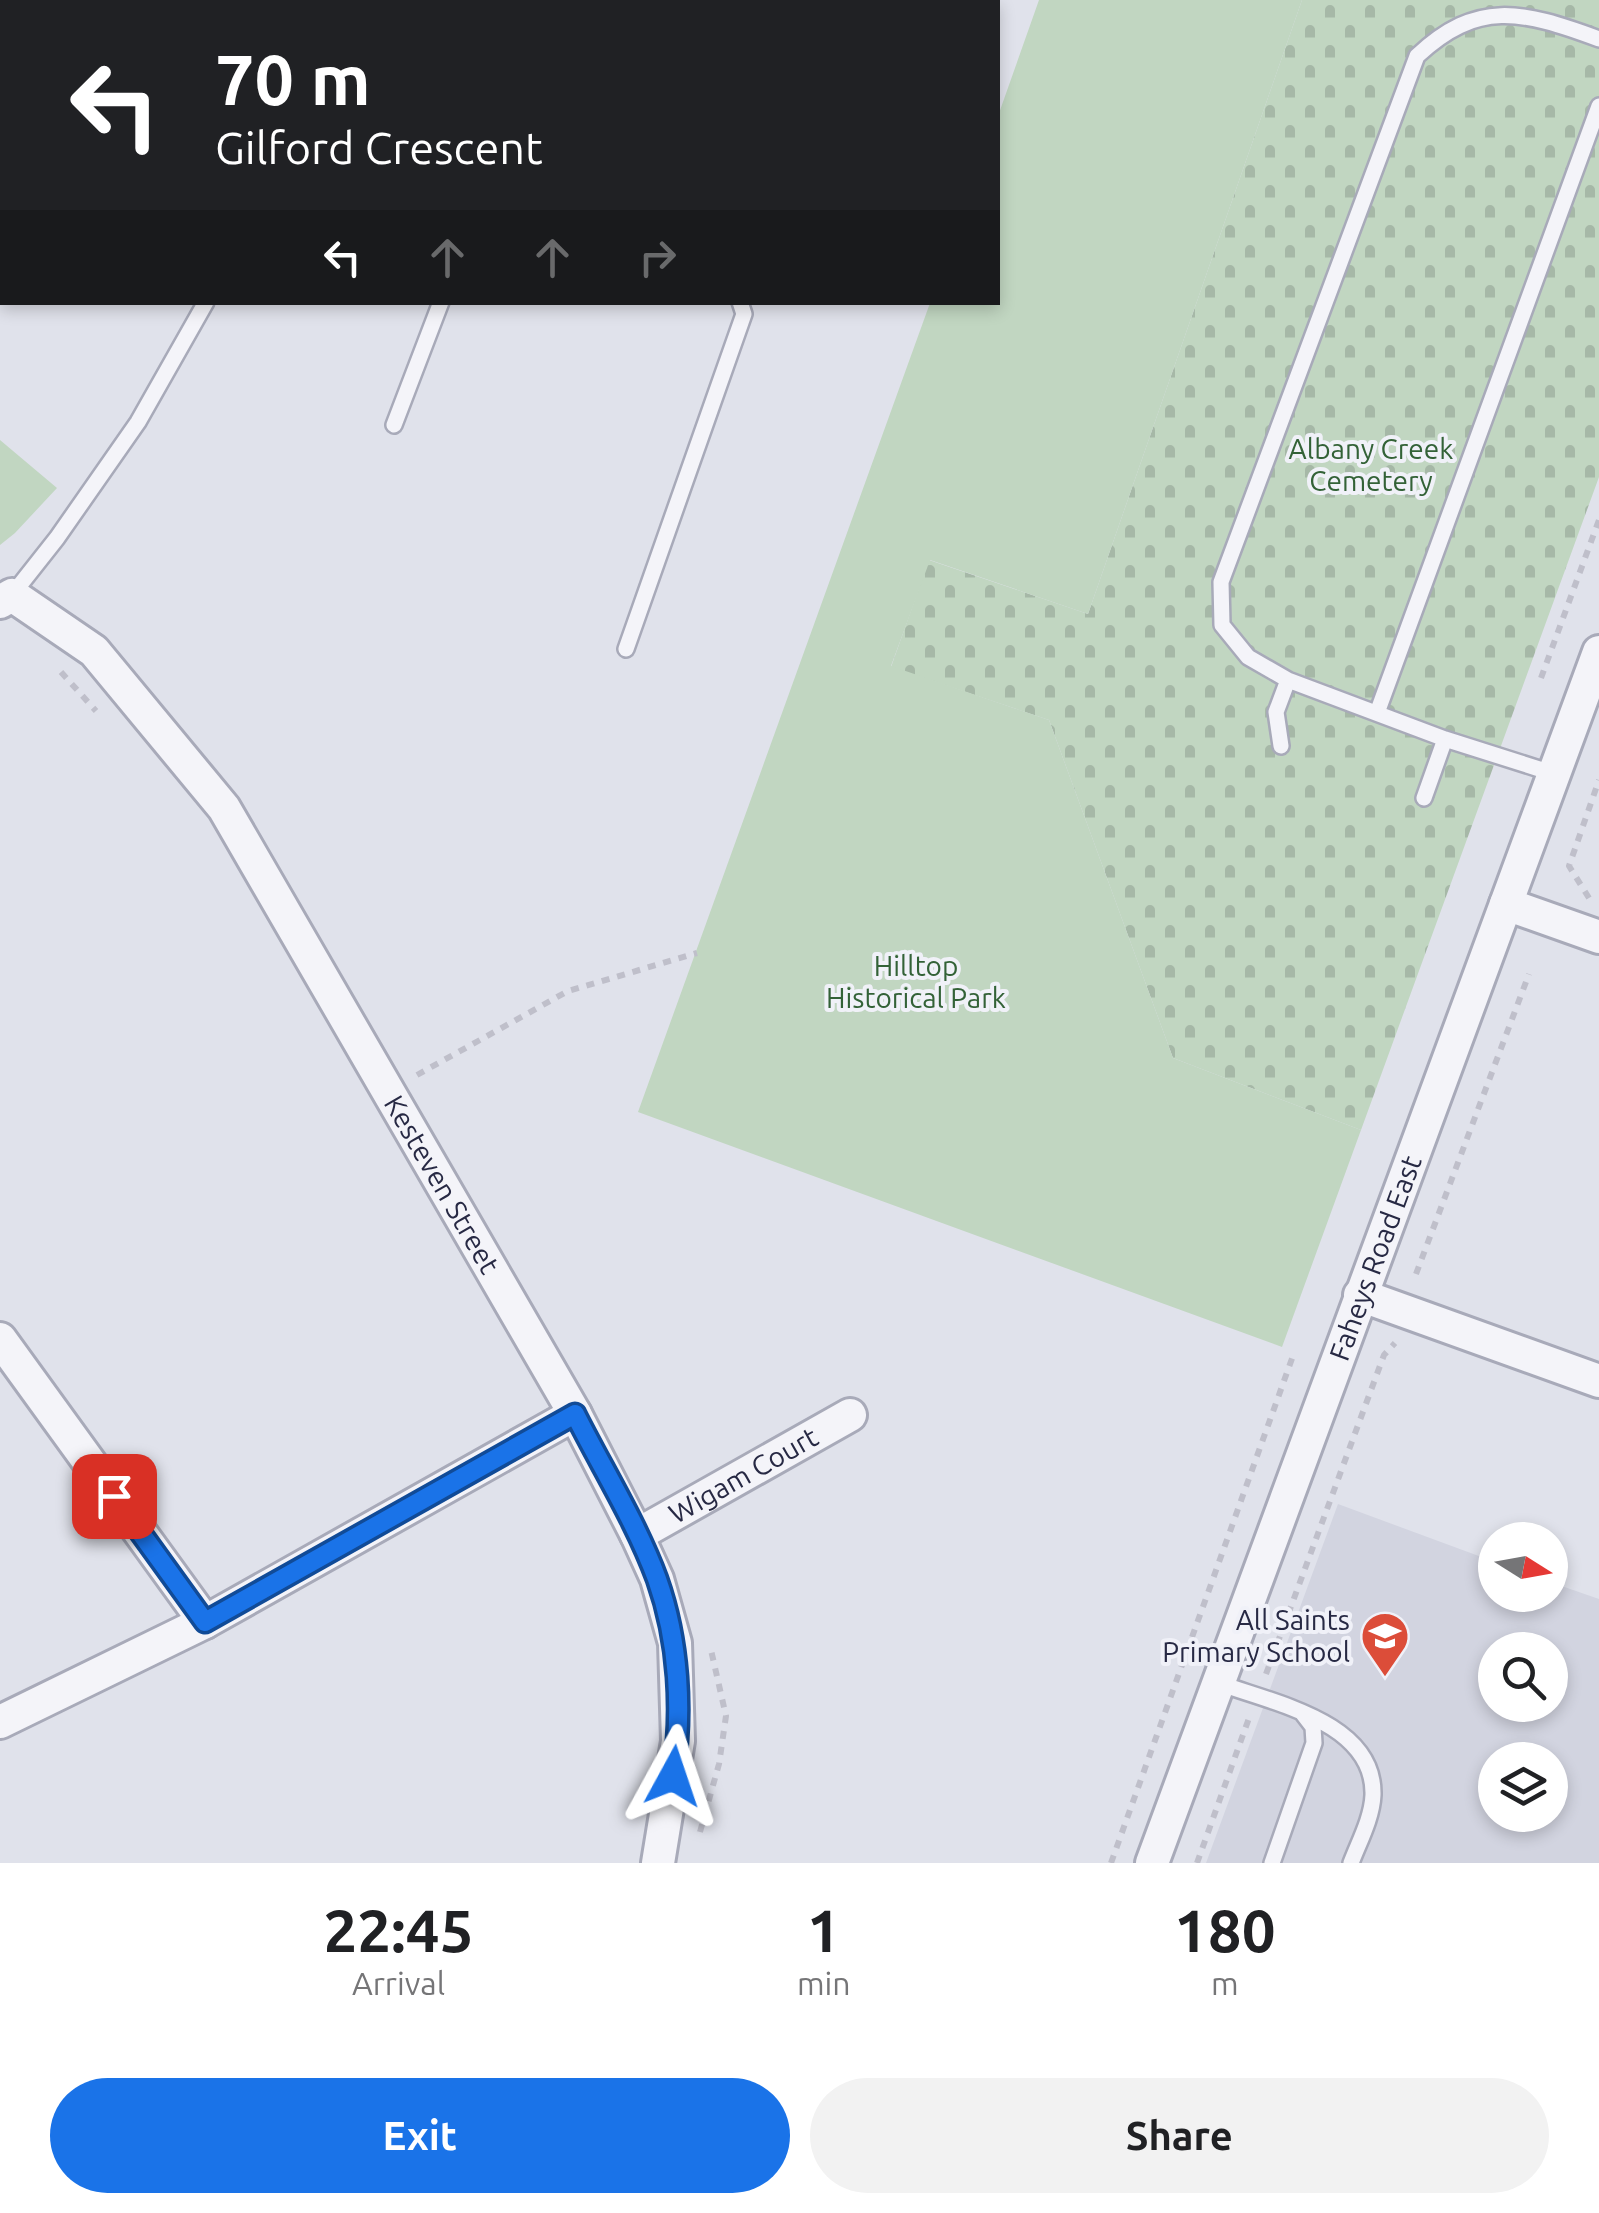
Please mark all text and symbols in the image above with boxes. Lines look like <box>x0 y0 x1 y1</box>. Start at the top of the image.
icon: left <box>50 40 180 170</box>
text: 70 m <box>215 40 371 118</box>
text: Gilford Crescent <box>215 122 543 173</box>
icon: left <box>315 230 370 285</box>
icon: ahead <box>420 230 475 285</box>
icon: ahead <box>525 230 580 285</box>
icon: right <box>630 230 685 285</box>
park label: Albany Creek Cemetery <box>1289 433 1453 496</box>
park label: Hilltop Historical Park <box>826 950 1006 1013</box>
street label: Kesteven Street <box>379 1090 506 1279</box>
street label: Faheys Road East <box>1323 1151 1427 1364</box>
street label: Wigam Court <box>663 1421 823 1529</box>
pin <box>72 1454 157 1539</box>
icon: arrive <box>87 1469 142 1524</box>
north arrow <box>1478 1522 1568 1612</box>
map controls <box>1478 1522 1568 1832</box>
place label: All Saints Primary School <box>1162 1604 1350 1667</box>
school or university icon: All Saints Primary School <box>1359 1610 1411 1678</box>
button: search <box>1478 1632 1568 1722</box>
position arrow <box>621 1724 725 1828</box>
button: layers <box>1478 1742 1568 1832</box>
text: 22:45 <box>323 1896 474 1963</box>
text: 1 <box>807 1896 841 1963</box>
text: 180 <box>1174 1896 1276 1963</box>
text: Arrival <box>352 1965 445 2001</box>
text: min <box>797 1965 851 2001</box>
text: m <box>1211 1965 1239 2001</box>
button: Exit <box>50 2078 790 2193</box>
button: Share <box>810 2078 1549 2193</box>

